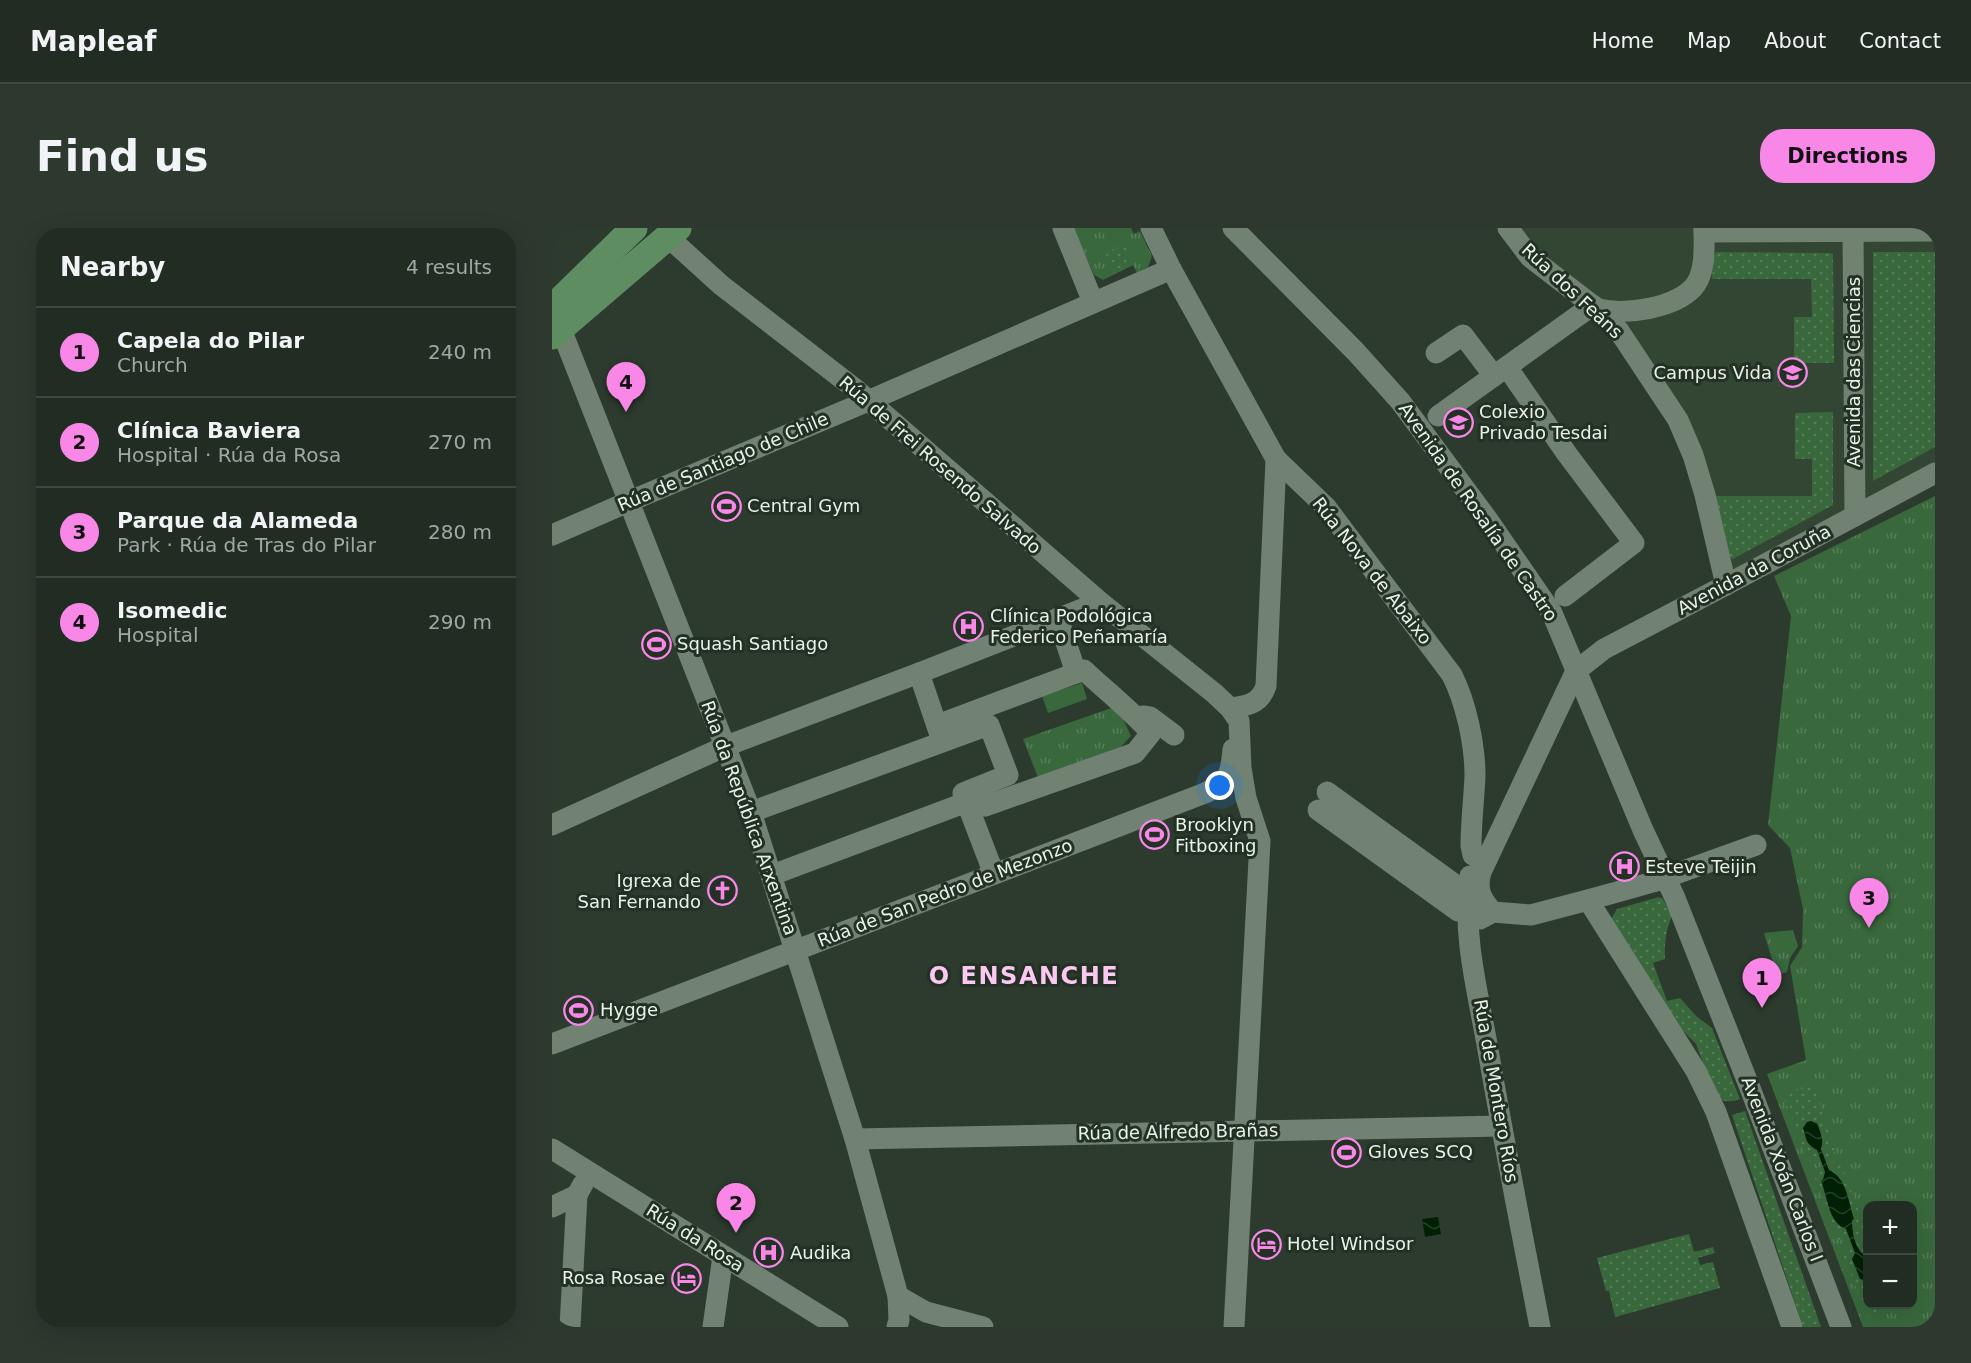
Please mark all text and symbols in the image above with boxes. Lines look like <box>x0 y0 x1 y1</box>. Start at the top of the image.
text: Mapleaf <box>30 25 156 58</box>
text: Home <box>1592 29 1654 53</box>
text: Map <box>1687 29 1731 53</box>
text: About <box>1764 29 1826 53</box>
text: Contact <box>1859 29 1941 53</box>
button: Directions <box>1760 129 1935 183</box>
text: Find us <box>36 132 209 181</box>
street label: Rúa dos Feáns <box>1518 239 1627 343</box>
text: Nearby <box>60 252 165 282</box>
text: 4 results <box>406 255 492 279</box>
street label: Avenida das Ciencias <box>1843 277 1864 467</box>
text: Capela do Pilar <box>117 328 304 353</box>
text: 1 <box>73 340 86 364</box>
text: 240 m <box>428 340 492 364</box>
text: Church <box>117 353 188 377</box>
school or university icon: Campus Vida <box>1777 357 1809 389</box>
pin: 4 <box>606 362 646 412</box>
place label: Campus Vida <box>1654 362 1772 383</box>
street label: Rúa de Frei Rosendo Salvado <box>835 371 1045 558</box>
street label: Avenida de Rosalía de Castro <box>1395 398 1562 625</box>
place label: Colexio Privado Tesdai <box>1479 401 1608 443</box>
school or university icon: Colexio Privado Tesdai <box>1442 406 1474 438</box>
street label: Rúa de Santiago de Chile <box>614 408 831 515</box>
text: Clínica Baviera <box>117 418 301 443</box>
text: 2 <box>73 430 86 454</box>
text: 270 m <box>428 430 492 454</box>
text: Hospital · Rúa da Rosa <box>117 443 341 467</box>
sports icon: Central Gym <box>710 490 742 522</box>
street label: Rúa Nova de Abaixo <box>1308 493 1436 648</box>
place label: Central Gym <box>747 495 860 516</box>
text: Parque da Alameda <box>117 508 358 533</box>
text: 3 <box>73 520 86 544</box>
text: 280 m <box>428 520 492 544</box>
street label: Avenida da Coruña <box>1674 520 1834 619</box>
text: Park · Rúa de Tras do Pilar <box>117 533 376 557</box>
text: Isomedic <box>117 598 228 623</box>
place label: Clínica Podológica Federico Peñamaría <box>990 605 1168 647</box>
text: 4 <box>73 610 86 634</box>
text: 290 m <box>428 610 492 634</box>
hospital icon: Clínica Podológica Federico Peñamaría <box>953 610 985 642</box>
text: Hospital <box>117 623 199 647</box>
sports icon: Squash Santiago <box>640 628 672 660</box>
place label: Squash Santiago <box>677 633 828 654</box>
street label: Rúa da República Arxentina <box>697 698 802 938</box>
your location <box>1205 771 1234 800</box>
place label: Brooklyn Fitboxing <box>1175 814 1256 856</box>
sports icon: Brooklyn Fitboxing <box>1138 819 1170 851</box>
street label: Rúa de San Pedro de Mezonzo <box>814 834 1075 951</box>
hospital icon: Esteve Teijin <box>1608 851 1640 883</box>
place label: Esteve Teijin <box>1645 856 1757 877</box>
place label: Igrexa de San Fernando <box>578 870 701 912</box>
church icon: Igrexa de San Fernando <box>706 875 738 907</box>
pin: 3 <box>1850 878 1888 928</box>
pin: 1 <box>1742 958 1782 1008</box>
district label: O ENSANCHE <box>929 962 1119 990</box>
sports icon: Hygge <box>563 994 595 1026</box>
street label: Rúa de Montero Ríos <box>1470 998 1523 1184</box>
place label: Hygge <box>600 999 658 1020</box>
street label: Avenida Xoán Carlos I <box>1737 1073 1827 1264</box>
street label: Rúa de Alfredo Brañas <box>1078 1119 1278 1144</box>
sports icon: Gloves SCQ <box>1331 1136 1363 1168</box>
place label: Gloves SCQ <box>1368 1141 1473 1162</box>
pin: 2 <box>716 1184 756 1233</box>
street label: Rúa da Rosa <box>643 1199 748 1276</box>
map controls <box>1863 1201 1917 1309</box>
button: + <box>1863 1201 1917 1255</box>
hotel icon: Hotel Windsor <box>1250 1228 1282 1260</box>
place label: Hotel Windsor <box>1287 1233 1414 1254</box>
hospital icon: Audika <box>753 1237 785 1269</box>
place label: Audika <box>790 1242 851 1263</box>
button: − <box>1863 1255 1917 1309</box>
hotel icon: Rosa Rosae <box>670 1262 702 1294</box>
place label: Rosa Rosae <box>562 1267 665 1288</box>

